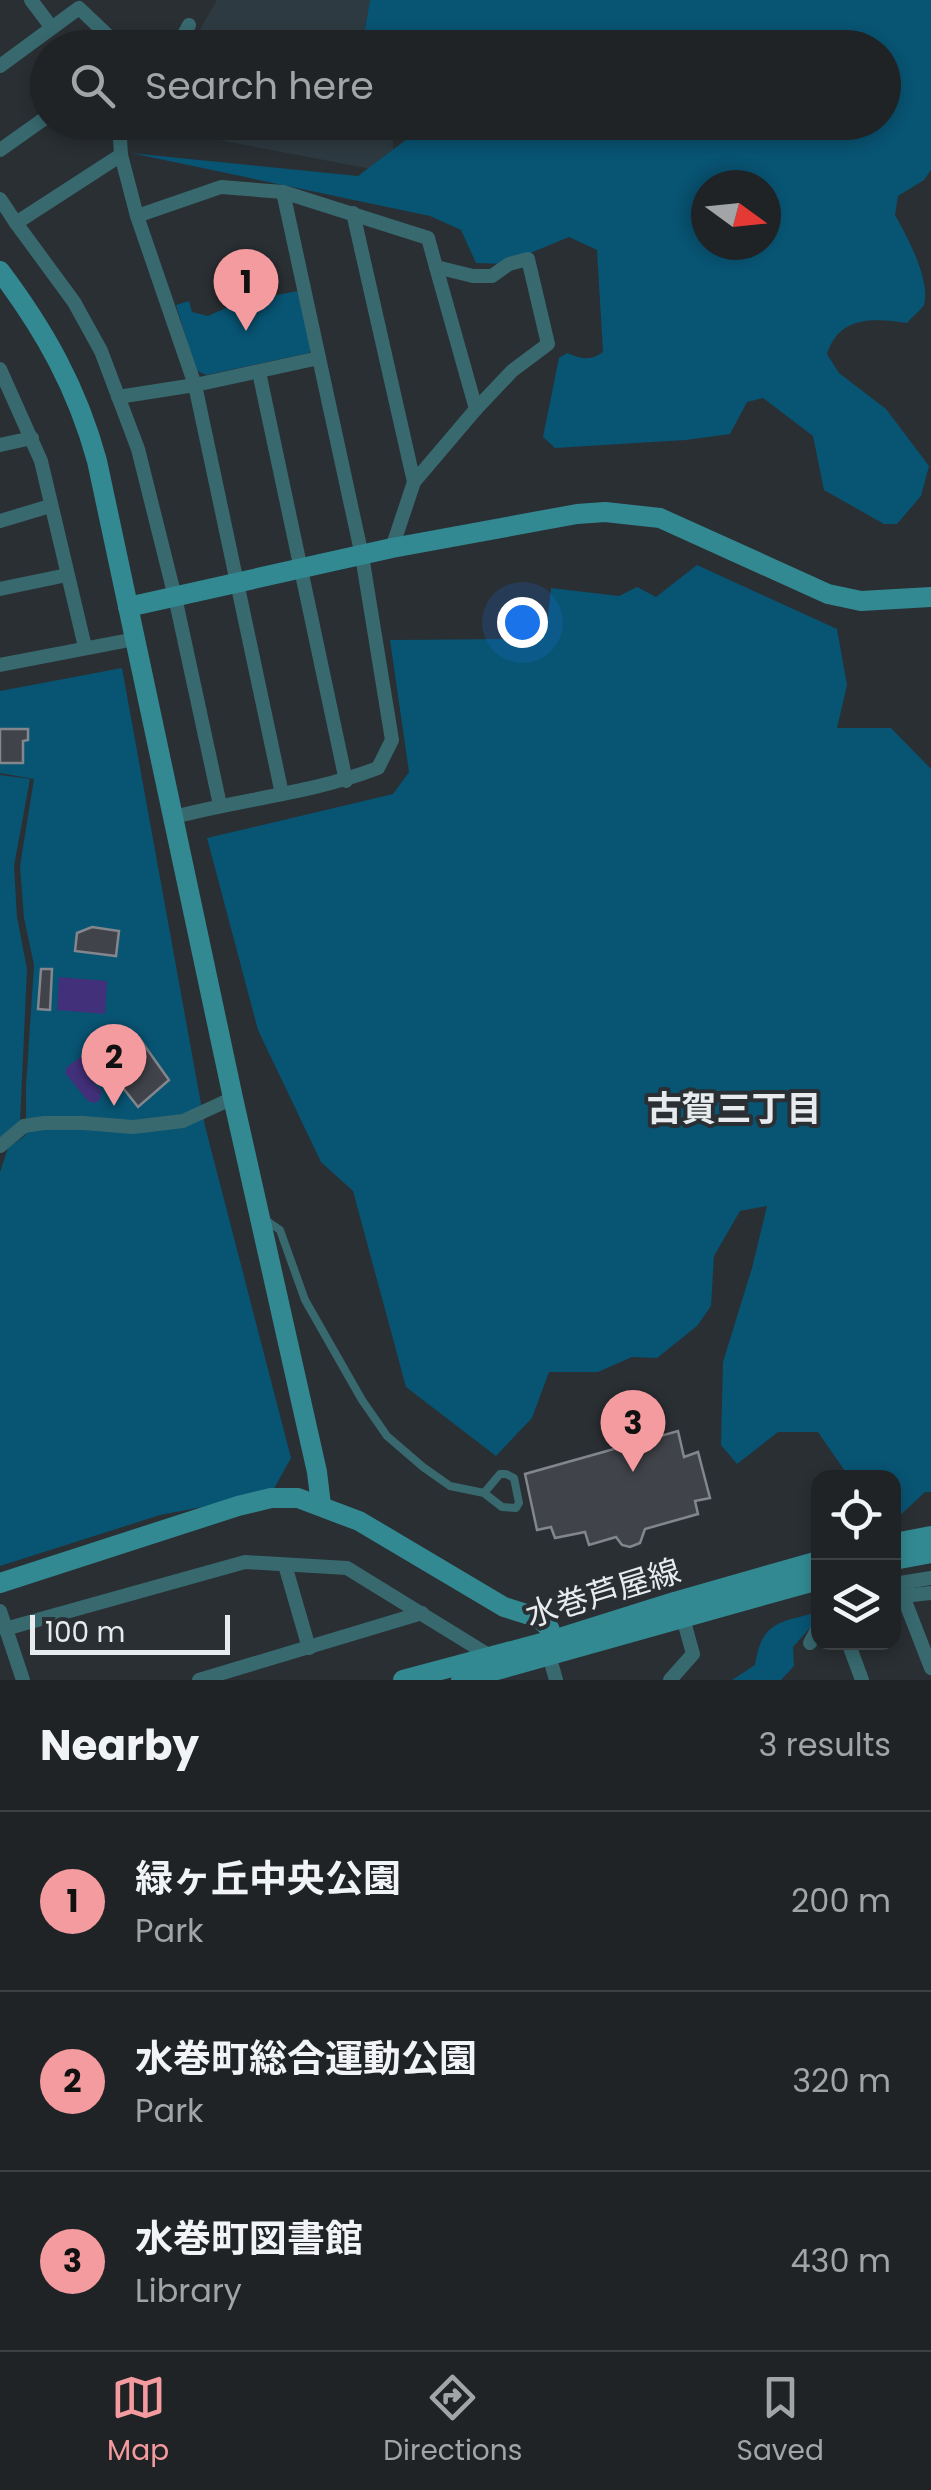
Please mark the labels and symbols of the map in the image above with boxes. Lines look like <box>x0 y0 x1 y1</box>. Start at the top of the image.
north arrow <box>691 170 781 260</box>
pin: 1 <box>214 248 278 331</box>
your location <box>497 597 548 648</box>
pin: 2 <box>82 1024 146 1106</box>
district label: 古賀三丁目 <box>646 1084 822 1133</box>
pin: 3 <box>600 1390 666 1472</box>
street label: 水巻芦屋線 <box>520 1548 686 1637</box>
scale bar <box>30 1610 230 1654</box>

